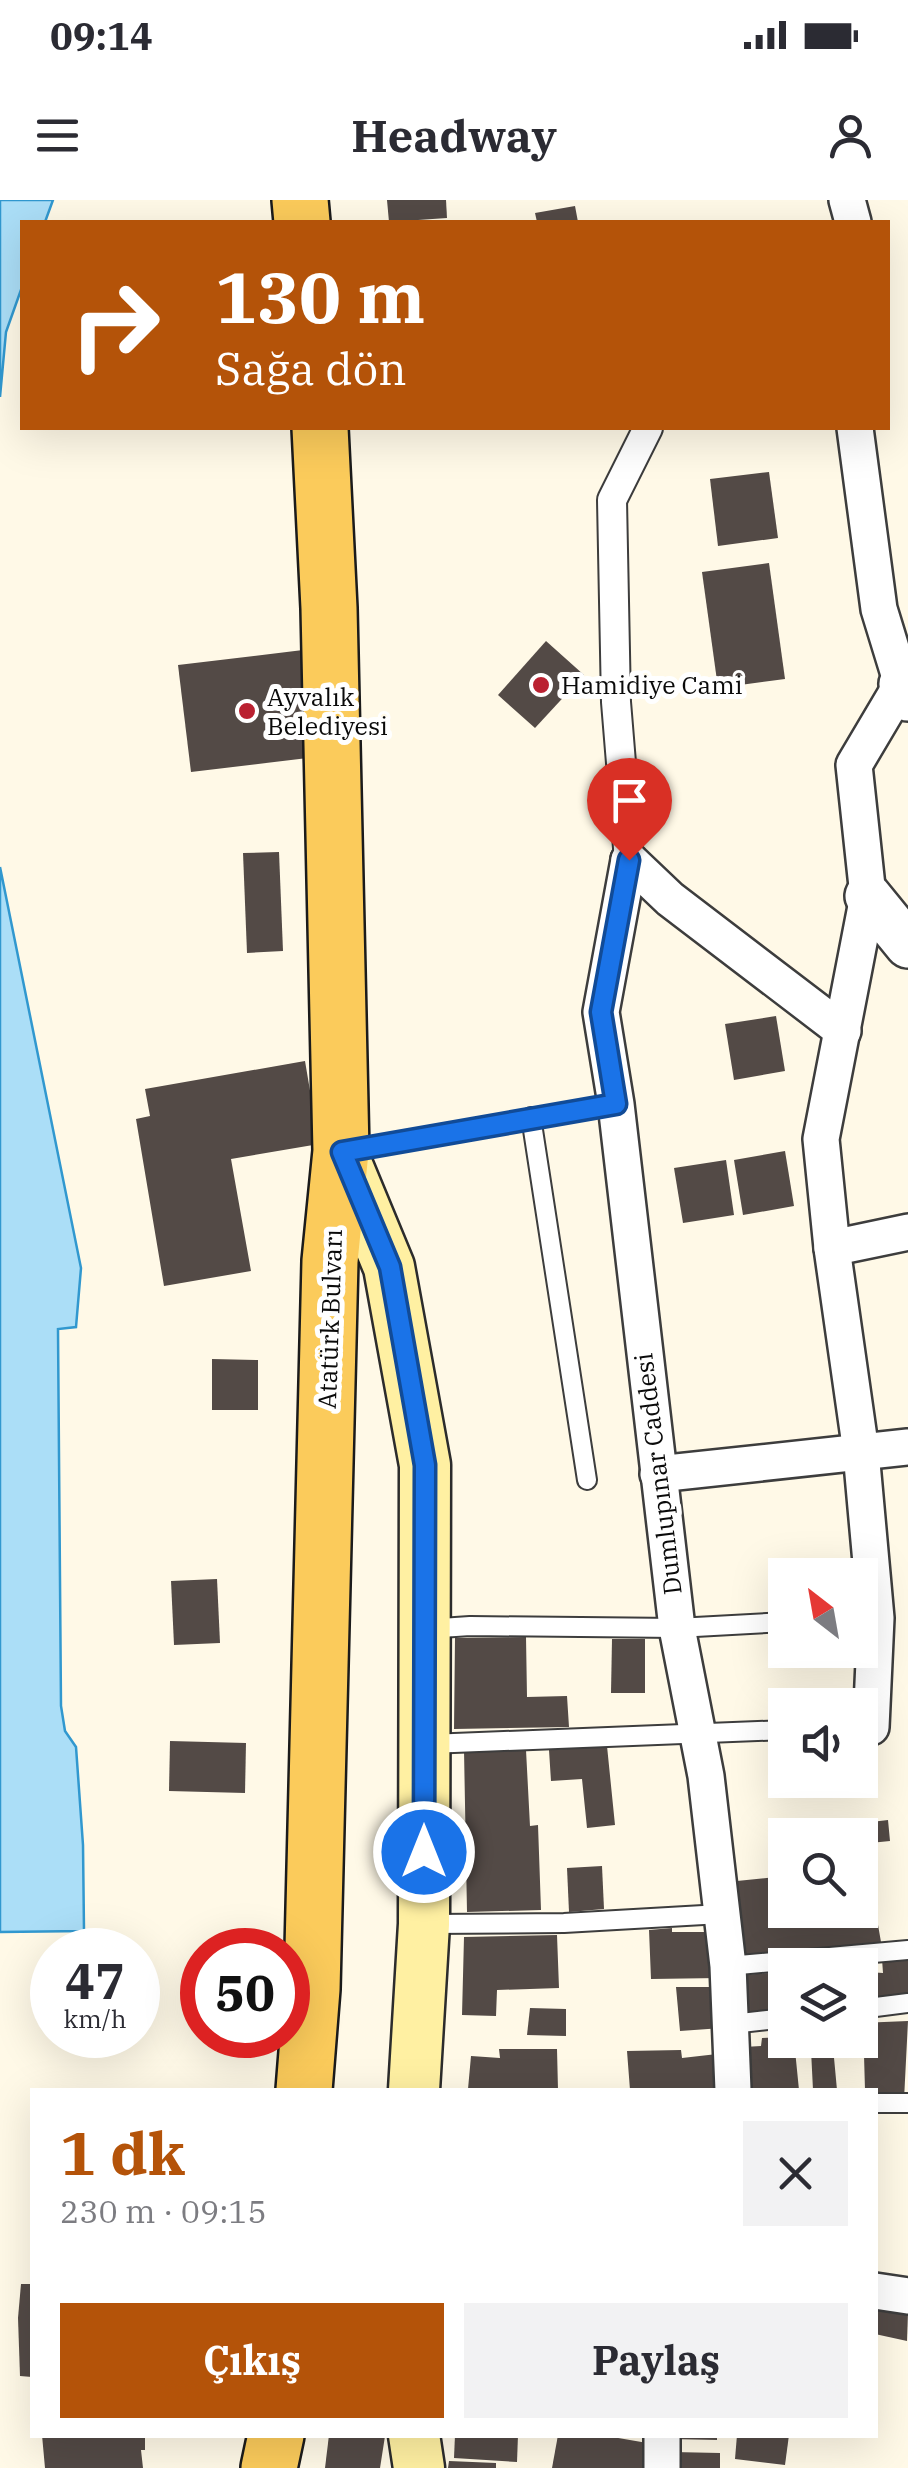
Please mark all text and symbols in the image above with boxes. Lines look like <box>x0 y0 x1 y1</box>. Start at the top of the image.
text: 09:14 <box>50 11 153 60</box>
text: Headway <box>351 106 557 164</box>
icon: menu <box>30 108 85 163</box>
icon: person <box>823 108 878 163</box>
text: 130 m <box>215 251 425 342</box>
icon: right <box>50 260 180 390</box>
text: Sağa dön <box>215 339 407 397</box>
place label: Hamidiye Cami <box>561 668 743 701</box>
marker: Hamidiye Cami <box>530 674 552 696</box>
place label: Ayvalık Belediyesi <box>267 680 388 742</box>
marker: Ayvalık Belediyesi <box>236 700 258 722</box>
pin <box>587 758 672 861</box>
icon: arrive <box>602 773 657 828</box>
street label: Atatürk Bulvarı <box>310 1229 349 1409</box>
street label: Dumlupınar Caddesi <box>626 1351 689 1597</box>
north arrow <box>768 1558 878 1668</box>
map controls <box>768 1558 878 2058</box>
button: sound <box>768 1688 878 1798</box>
position arrow <box>372 1800 476 1904</box>
button: search <box>768 1818 878 1928</box>
speed limit sign: 50 <box>180 1928 310 2058</box>
text: 47 <box>65 1948 125 2013</box>
button: layers <box>768 1948 878 2058</box>
text: km/h <box>63 2002 127 2035</box>
text: 1 dk <box>60 2113 185 2192</box>
button: close <box>743 2121 848 2226</box>
text: 230 m · 09:15 <box>60 2190 267 2232</box>
button: Çıkış <box>60 2303 444 2418</box>
button: Paylaş <box>464 2303 848 2418</box>

